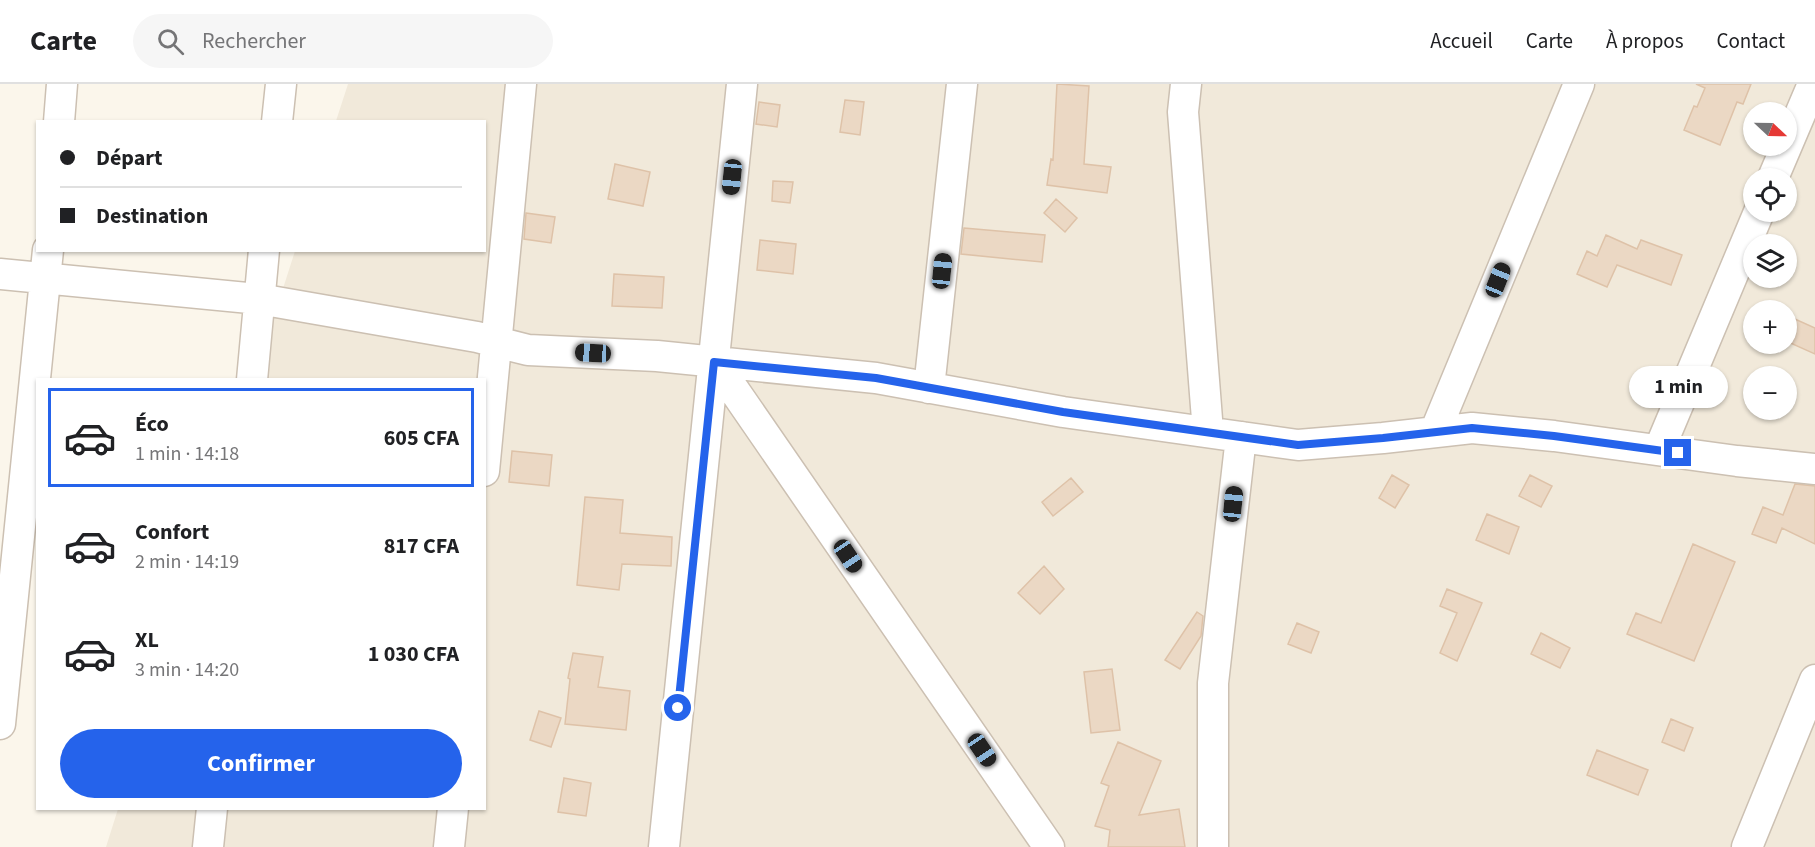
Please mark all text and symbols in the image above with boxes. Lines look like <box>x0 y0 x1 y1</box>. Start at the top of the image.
search box <box>133 14 553 68</box>
text: Carte <box>30 21 97 61</box>
icon: search <box>154 25 187 58</box>
text: Rechercher <box>202 25 306 57</box>
text: Accueil <box>1430 26 1493 56</box>
text: Carte <box>1526 26 1573 56</box>
text: À propos <box>1606 26 1683 56</box>
text: Contact <box>1716 26 1785 56</box>
north arrow <box>1743 102 1797 156</box>
map controls <box>1743 102 1797 420</box>
text: Départ <box>96 142 163 174</box>
car <box>721 158 743 196</box>
button: locate <box>1743 168 1797 222</box>
text: Destination <box>96 200 208 232</box>
button: layers <box>1743 234 1797 288</box>
car <box>931 252 953 290</box>
car <box>1483 260 1513 300</box>
button: + <box>1743 300 1797 354</box>
car <box>575 343 611 363</box>
callout: 1 min <box>1628 366 1728 408</box>
button: − <box>1743 366 1797 420</box>
text: 1 min <box>1654 373 1703 401</box>
text: Éco <box>135 408 169 440</box>
icon: car <box>63 411 117 465</box>
text: 605 CFA <box>384 422 459 454</box>
route end <box>1664 439 1691 466</box>
text: 1 min · 14:18 <box>135 440 239 468</box>
car <box>1222 485 1244 523</box>
text: Confort <box>135 516 209 548</box>
icon: car <box>63 519 117 573</box>
text: 817 CFA <box>384 530 459 562</box>
car <box>830 536 866 576</box>
text: 2 min · 14:19 <box>135 548 239 576</box>
text: XL <box>135 624 159 656</box>
icon: car <box>63 627 117 681</box>
text: 1 030 CFA <box>368 638 459 670</box>
text: 3 min · 14:20 <box>135 656 239 684</box>
route start <box>664 694 691 721</box>
button: Confirmer <box>60 729 462 798</box>
car <box>964 730 1000 770</box>

